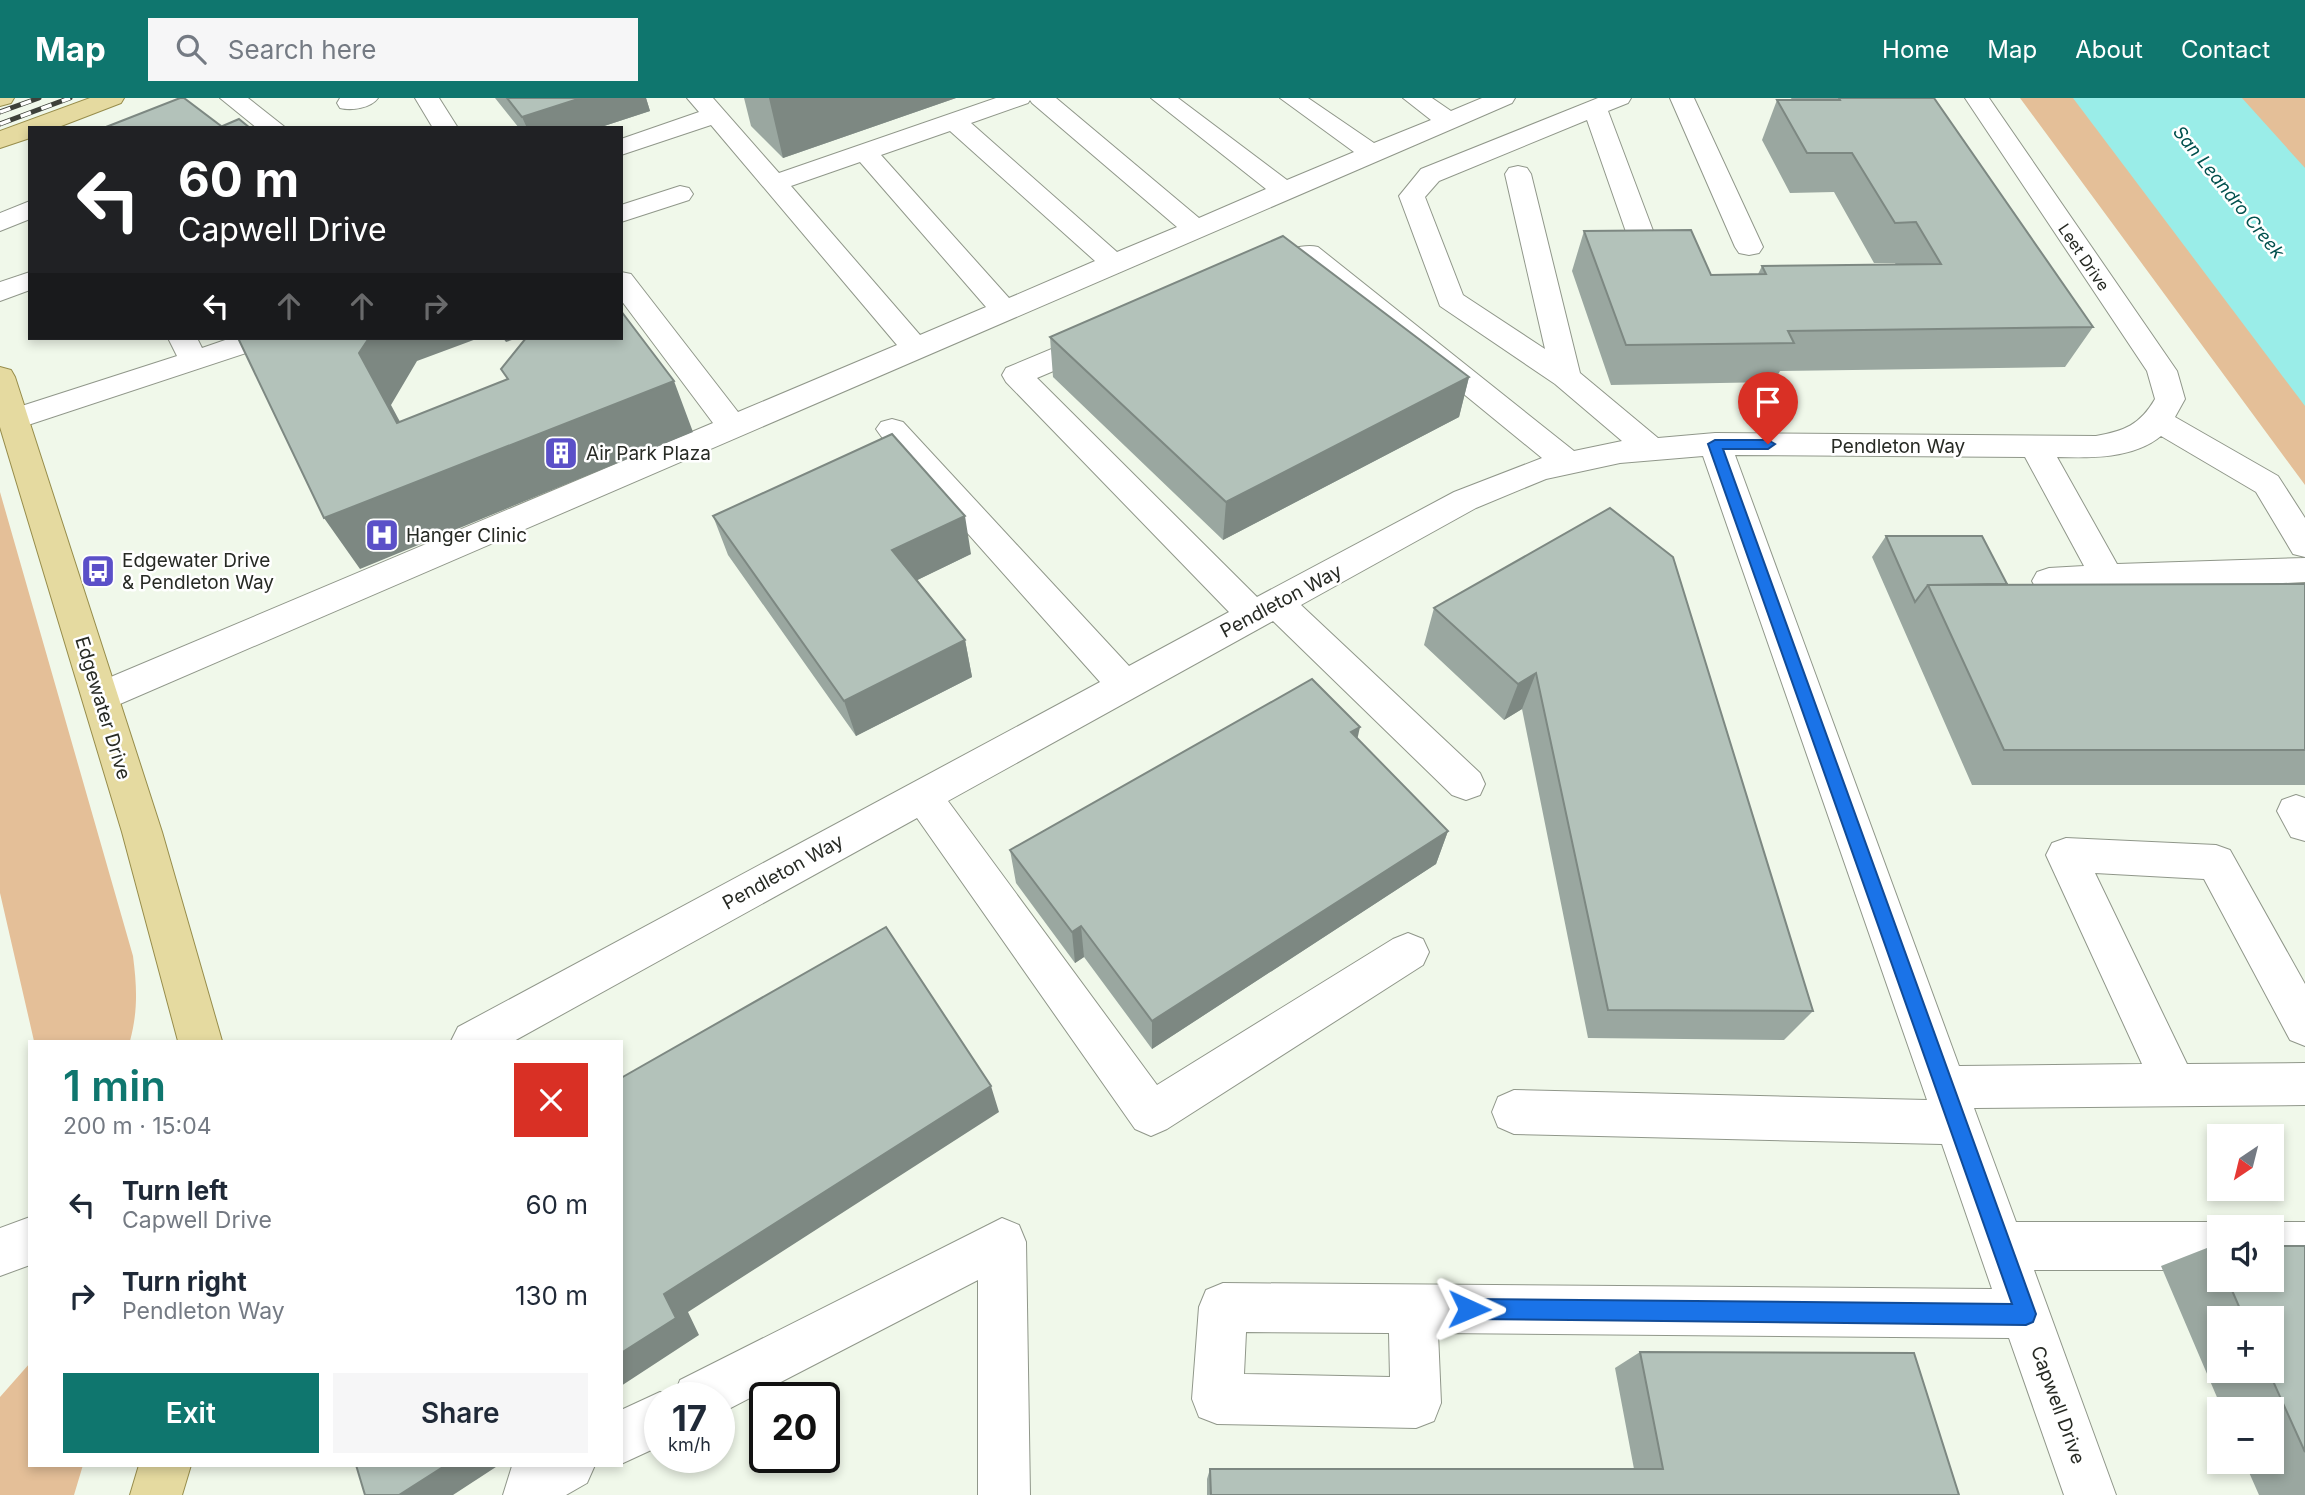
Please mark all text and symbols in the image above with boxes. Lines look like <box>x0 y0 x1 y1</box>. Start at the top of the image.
search box <box>148 18 638 81</box>
text: Map <box>35 29 106 69</box>
icon: search <box>172 30 210 68</box>
text: Search here <box>228 34 376 65</box>
text: Home <box>1882 35 1949 64</box>
text: Map <box>1987 35 2037 64</box>
text: About <box>2075 35 2143 64</box>
text: Contact <box>2181 35 2270 64</box>
water label: San Leandro Creek <box>2169 122 2290 263</box>
text: 60 m <box>178 150 299 209</box>
icon: left <box>63 154 154 245</box>
text: Capwell Drive <box>178 210 387 249</box>
street label: Leet Drive <box>2054 219 2114 295</box>
icon: left <box>197 287 235 325</box>
icon: ahead <box>270 287 308 325</box>
icon: ahead <box>343 287 381 325</box>
icon: right <box>416 287 454 325</box>
pin <box>1738 372 1798 444</box>
icon: arrive <box>1749 383 1787 421</box>
building icon: Air Park Plaza <box>542 434 580 472</box>
street label: Pendleton Way <box>1831 435 1966 458</box>
place label: Air Park Plaza <box>586 442 711 465</box>
hospital icon: Hanger Clinic <box>363 516 401 554</box>
place label: Hanger Clinic <box>406 524 527 547</box>
place label: Edgewater Drive & Pendleton Way <box>122 549 274 594</box>
bus stop icon: Edgewater Drive & Pendleton Way <box>79 552 117 590</box>
street label: Pendleton Way <box>1216 559 1346 643</box>
street label: Edgewater Drive <box>70 634 136 782</box>
street label: Pendleton Way <box>719 829 848 915</box>
text: 1 min <box>63 1060 166 1111</box>
button: close <box>514 1063 588 1137</box>
text: 200 m · 15:04 <box>63 1112 212 1140</box>
north arrow <box>2207 1124 2284 1200</box>
map controls <box>2207 1124 2284 1474</box>
text: Turn left <box>122 1175 228 1206</box>
icon: left <box>63 1186 101 1224</box>
text: 60 m <box>525 1189 588 1220</box>
text: Capwell Drive <box>122 1206 272 1234</box>
button: sound <box>2207 1215 2284 1292</box>
text: Turn right <box>122 1266 247 1297</box>
position arrow <box>1432 1272 1506 1346</box>
icon: right <box>63 1277 101 1315</box>
text: 130 m <box>515 1280 588 1311</box>
text: Pendleton Way <box>122 1297 285 1325</box>
button: + <box>2207 1306 2284 1383</box>
street label: Capwell Drive <box>2026 1343 2090 1467</box>
button: Exit <box>63 1373 319 1453</box>
button: Share <box>333 1373 588 1453</box>
speed limit sign: 20 <box>749 1382 840 1473</box>
text: 17 <box>672 1397 707 1439</box>
button: − <box>2207 1397 2284 1474</box>
text: km/h <box>668 1434 711 1455</box>

